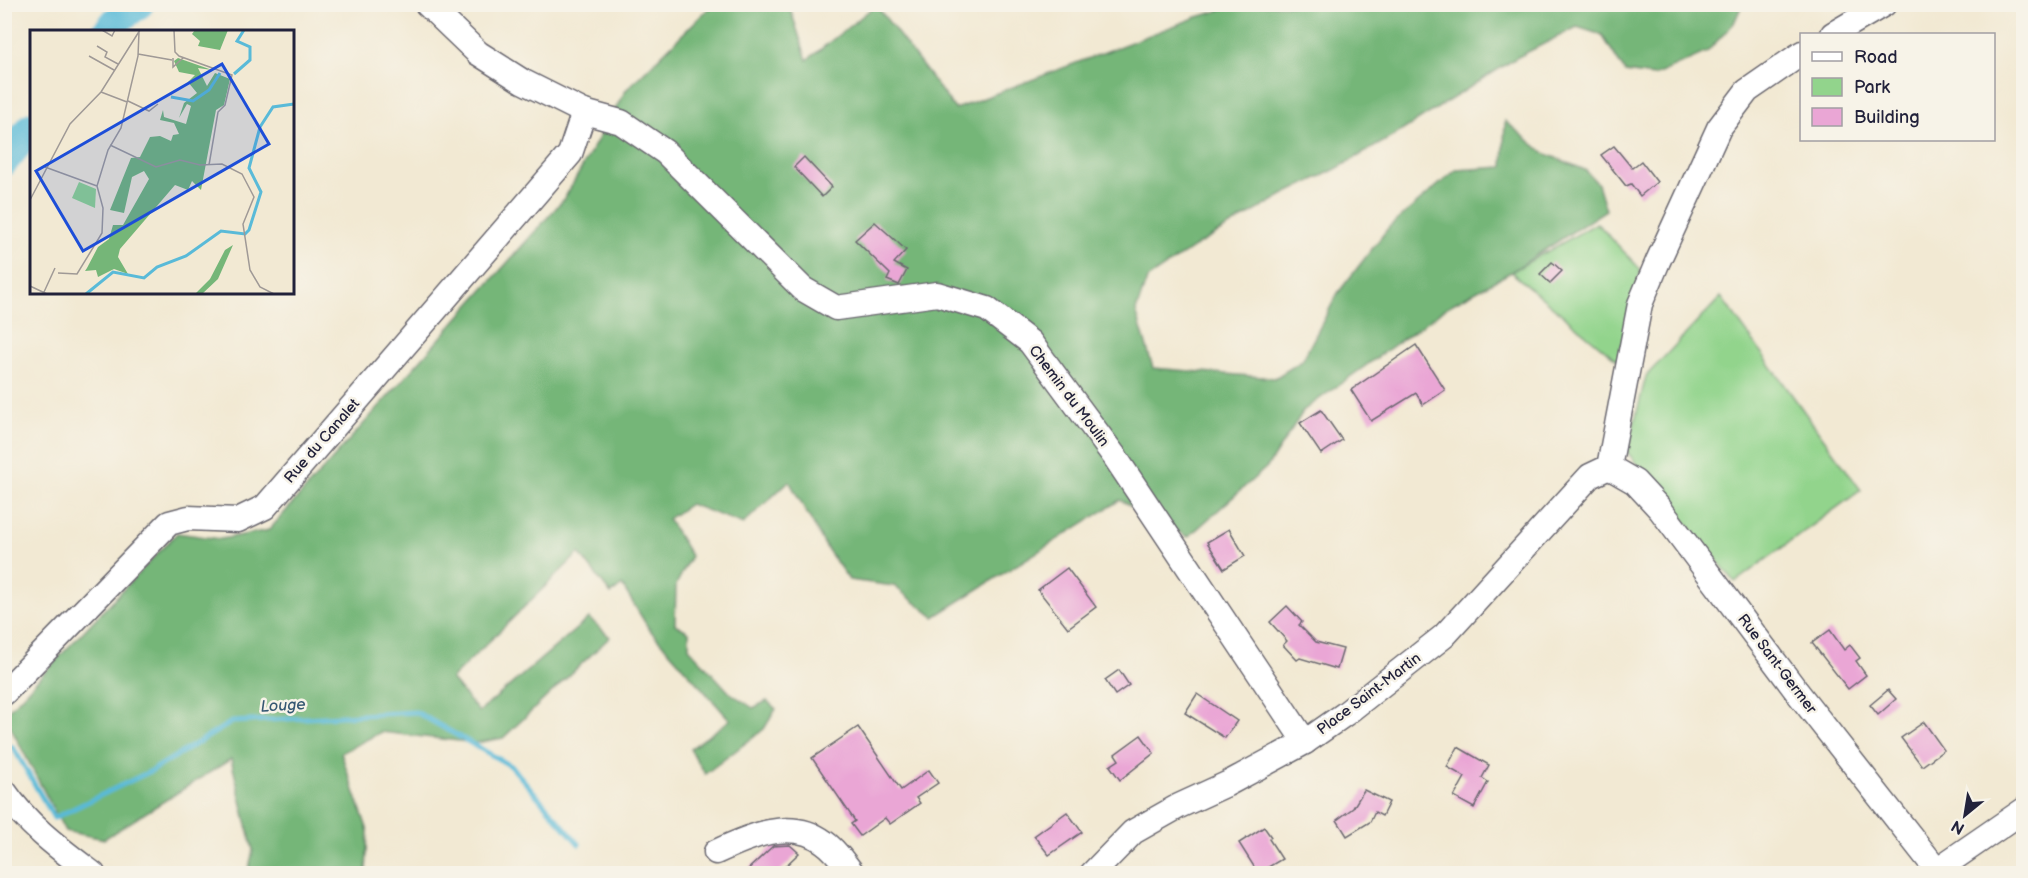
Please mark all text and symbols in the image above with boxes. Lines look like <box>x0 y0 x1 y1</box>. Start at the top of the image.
inset map <box>30 30 294 294</box>
legend <box>1800 33 1995 141</box>
text: Road <box>1854 47 1898 68</box>
text: Park <box>1854 77 1890 98</box>
text: Building <box>1854 107 1920 128</box>
street label: Chemin du Moulin <box>1025 341 1113 451</box>
street label: Rue du Canalet <box>280 395 364 487</box>
street label: Rue Sant-Germer <box>1733 610 1821 718</box>
street label: Place Saint-Martin <box>1313 649 1425 739</box>
water label: Louge <box>260 695 306 717</box>
north arrow <box>1935 785 1995 845</box>
text: N <box>1948 815 1968 838</box>

